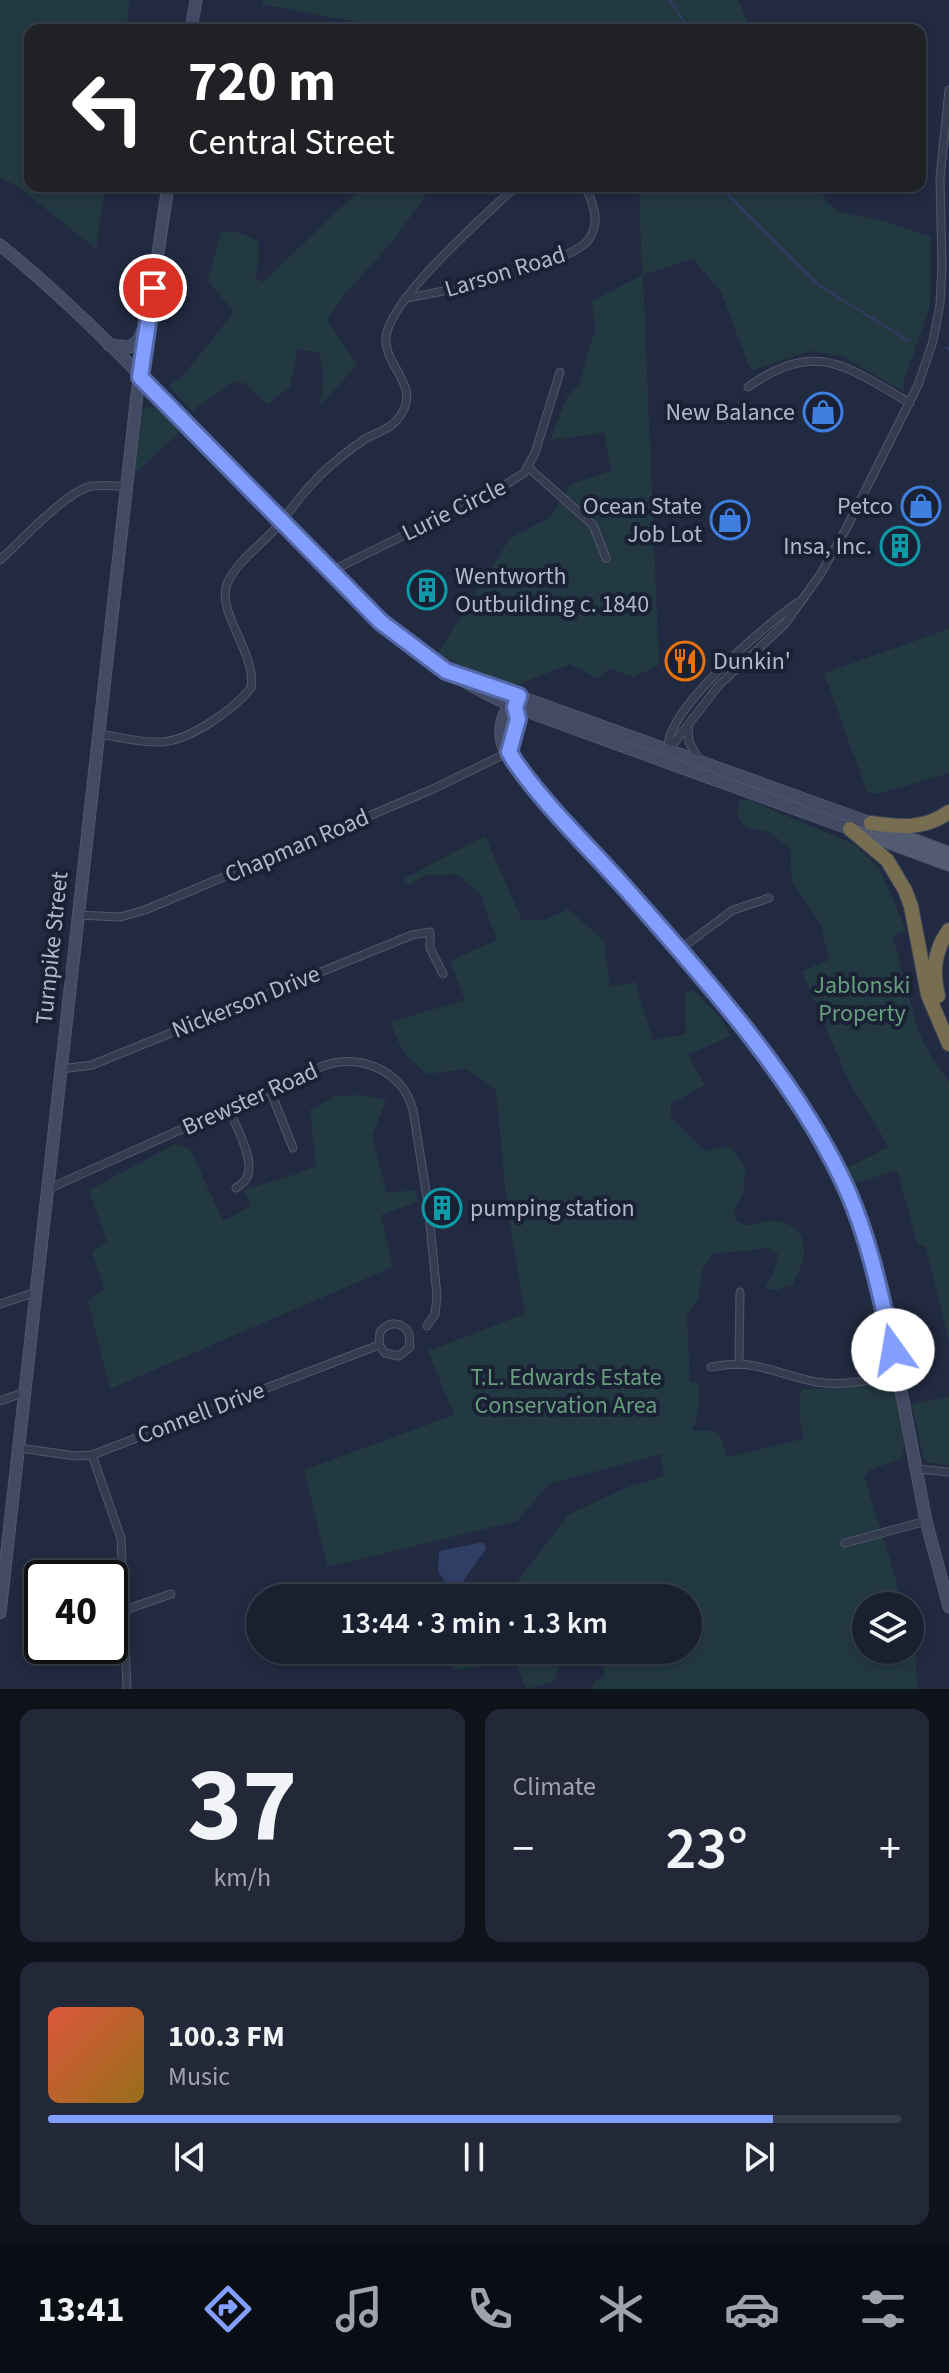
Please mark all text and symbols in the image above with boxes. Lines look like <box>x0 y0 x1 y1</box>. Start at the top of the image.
text: 720 m <box>188 43 336 122</box>
icon: left <box>56 56 160 160</box>
text: Central Street <box>188 117 395 168</box>
street label: Larson Road <box>440 237 570 307</box>
pin <box>119 254 187 322</box>
icon: arrive <box>131 266 175 310</box>
shop icon: New Balance <box>802 391 844 433</box>
place label: New Balance <box>665 395 795 430</box>
street label: Lurie Circle <box>396 470 512 550</box>
shop icon: Petco <box>900 485 942 527</box>
place label: Ocean State Job Lot <box>583 489 702 552</box>
place label: Petco <box>837 489 893 524</box>
shop icon: Ocean State Job Lot <box>709 499 751 541</box>
building icon: Insa, Inc. <box>879 525 921 567</box>
place label: Insa, Inc. <box>783 529 872 564</box>
place label: Wentworth Outbuilding c. 1840 <box>455 559 649 622</box>
building icon: Wentworth Outbuilding c. 1840 <box>406 569 448 611</box>
restaurant icon: Dunkin' <box>664 640 706 682</box>
place label: Dunkin' <box>713 644 791 679</box>
street label: Chapman Road <box>219 800 375 892</box>
street label: Turnpike Street <box>27 870 77 1026</box>
street label: Nickerson Drive <box>167 956 325 1048</box>
park label: Jablonski Property <box>814 968 910 1031</box>
street label: Brewster Road <box>176 1053 324 1145</box>
building icon: pumping station <box>421 1187 463 1229</box>
place label: pumping station <box>470 1191 635 1226</box>
position arrow <box>851 1308 935 1392</box>
park label: T.L. Edwards Estate Conservation Area <box>470 1360 662 1423</box>
street label: Connell Drive <box>132 1373 270 1453</box>
speed limit sign: 40 <box>24 1560 128 1664</box>
map controls <box>852 1592 924 1664</box>
button: layers <box>852 1592 924 1664</box>
text: 13:44 · 3 min · 1.3 km <box>340 1602 608 1645</box>
text: 37 <box>187 1733 297 1881</box>
text: Climate <box>513 1768 596 1805</box>
text: 23° <box>666 1807 748 1892</box>
text: − <box>513 1818 534 1881</box>
text: + <box>879 1818 901 1881</box>
text: km/h <box>213 1859 271 1896</box>
text: 100.3 FM <box>168 2015 285 2058</box>
text: Music <box>168 2058 230 2095</box>
icon: previous <box>168 2135 212 2179</box>
icon: pause <box>452 2135 496 2179</box>
icon: next <box>737 2135 781 2179</box>
icon: directions <box>200 2281 256 2337</box>
icon: music <box>331 2281 387 2337</box>
icon: phone <box>462 2281 518 2337</box>
icon: climate <box>593 2281 649 2337</box>
icon: car <box>724 2281 780 2337</box>
icon: filters <box>855 2281 911 2337</box>
text: 13:41 <box>38 2284 124 2335</box>

